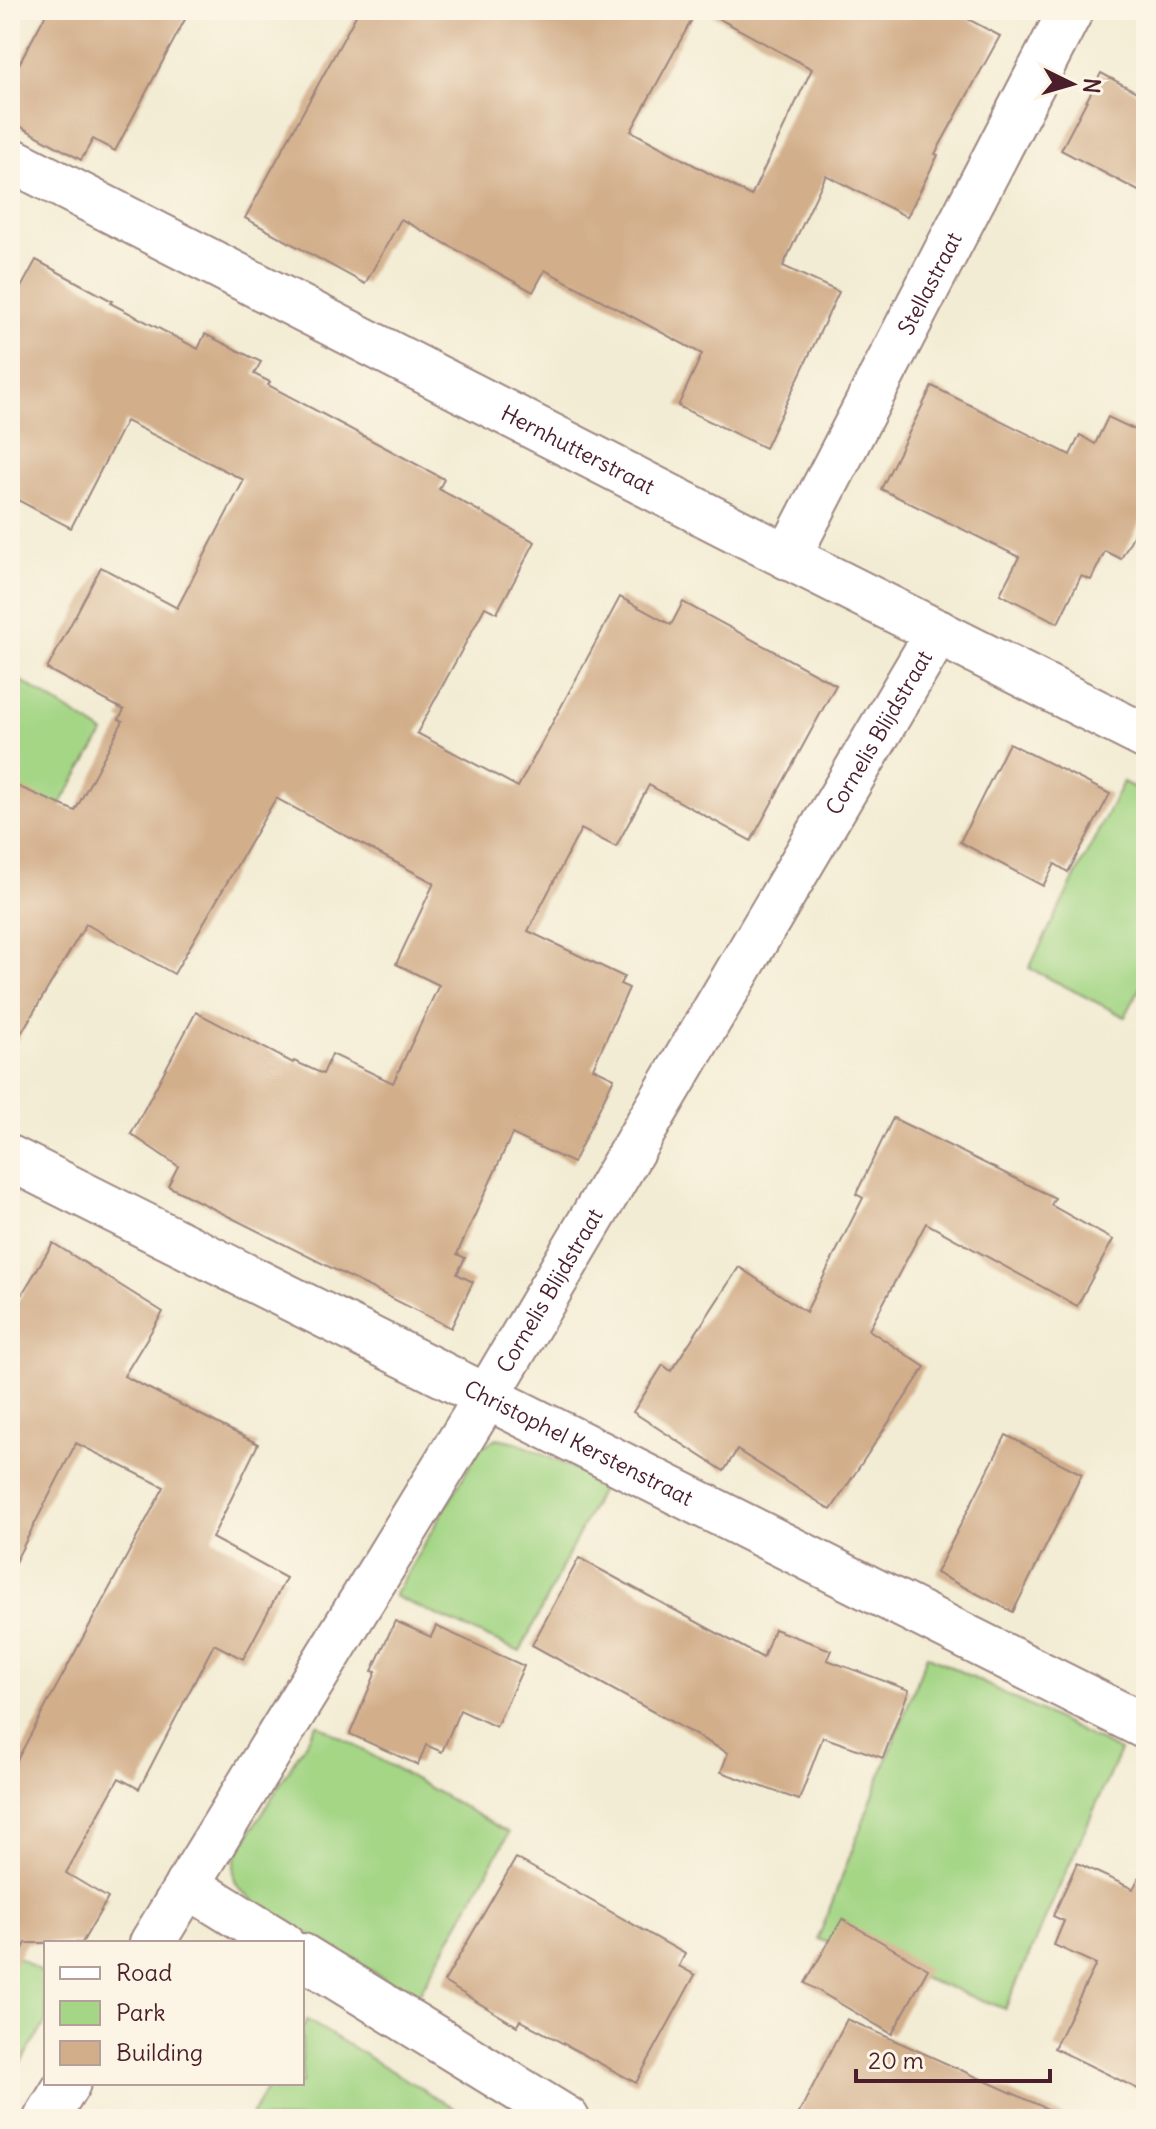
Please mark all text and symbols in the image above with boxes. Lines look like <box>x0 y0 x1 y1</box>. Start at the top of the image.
north arrow <box>1032 44 1112 124</box>
text: N <box>1077 77 1107 95</box>
street label: Stellastraat <box>891 227 968 340</box>
street label: Hernhutterstraat <box>496 399 660 500</box>
street label: Cornelis Blijdstraat <box>819 645 938 820</box>
street label: Cornelis Blijdstraat <box>490 1203 609 1378</box>
street label: Christophel Kerstenstraat <box>459 1374 698 1512</box>
legend <box>44 1941 304 2085</box>
text: Road <box>116 1957 172 1987</box>
text: Park <box>116 1997 166 2027</box>
scale bar <box>856 2033 1050 2083</box>
text: Building <box>116 2037 203 2067</box>
text: 20 m <box>868 2045 924 2075</box>

